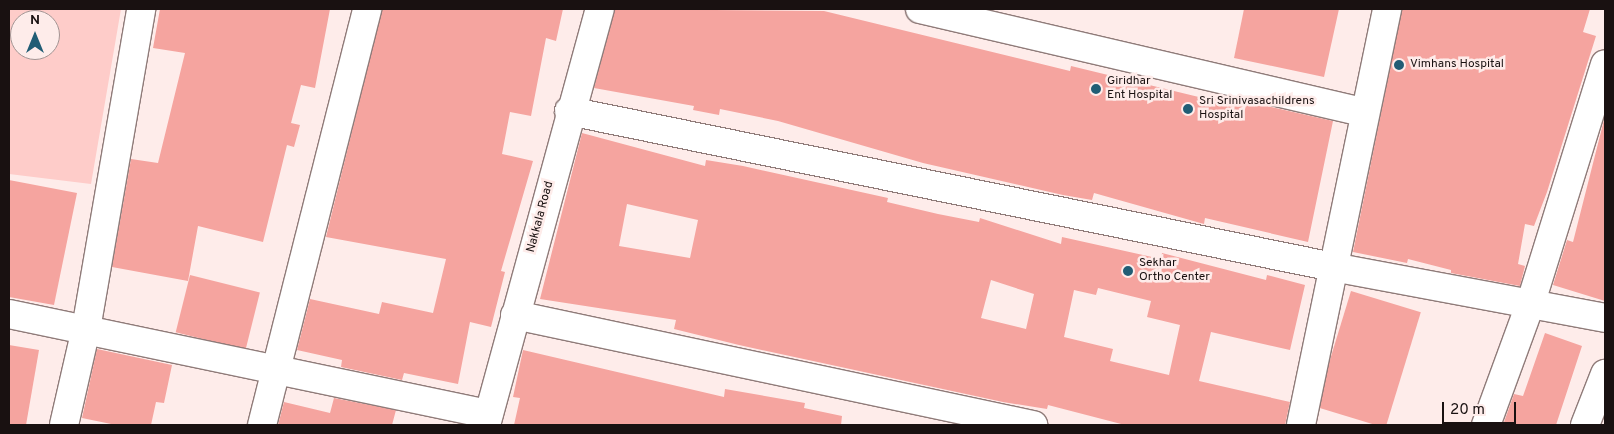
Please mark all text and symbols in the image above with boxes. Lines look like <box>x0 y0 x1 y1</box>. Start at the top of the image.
north arrow <box>10 10 60 60</box>
text: N <box>30 12 40 29</box>
marker: Vimhans Hospital <box>1392 58 1406 72</box>
place label: Vimhans Hospital <box>1410 58 1504 72</box>
place label: Giridhar Ent Hospital <box>1107 75 1172 103</box>
marker: Giridhar Ent Hospital <box>1089 82 1103 96</box>
place label: Sri Srinivasachildrens Hospital <box>1199 95 1315 123</box>
marker: Sri Srinivasachildrens Hospital <box>1181 102 1195 116</box>
street label: Nakkala Road <box>525 180 557 254</box>
place label: Sekhar Ortho Center <box>1139 257 1210 285</box>
marker: Sekhar Ortho Center <box>1121 264 1135 278</box>
scale bar <box>1444 392 1518 424</box>
text: 20 m <box>1450 401 1485 420</box>

